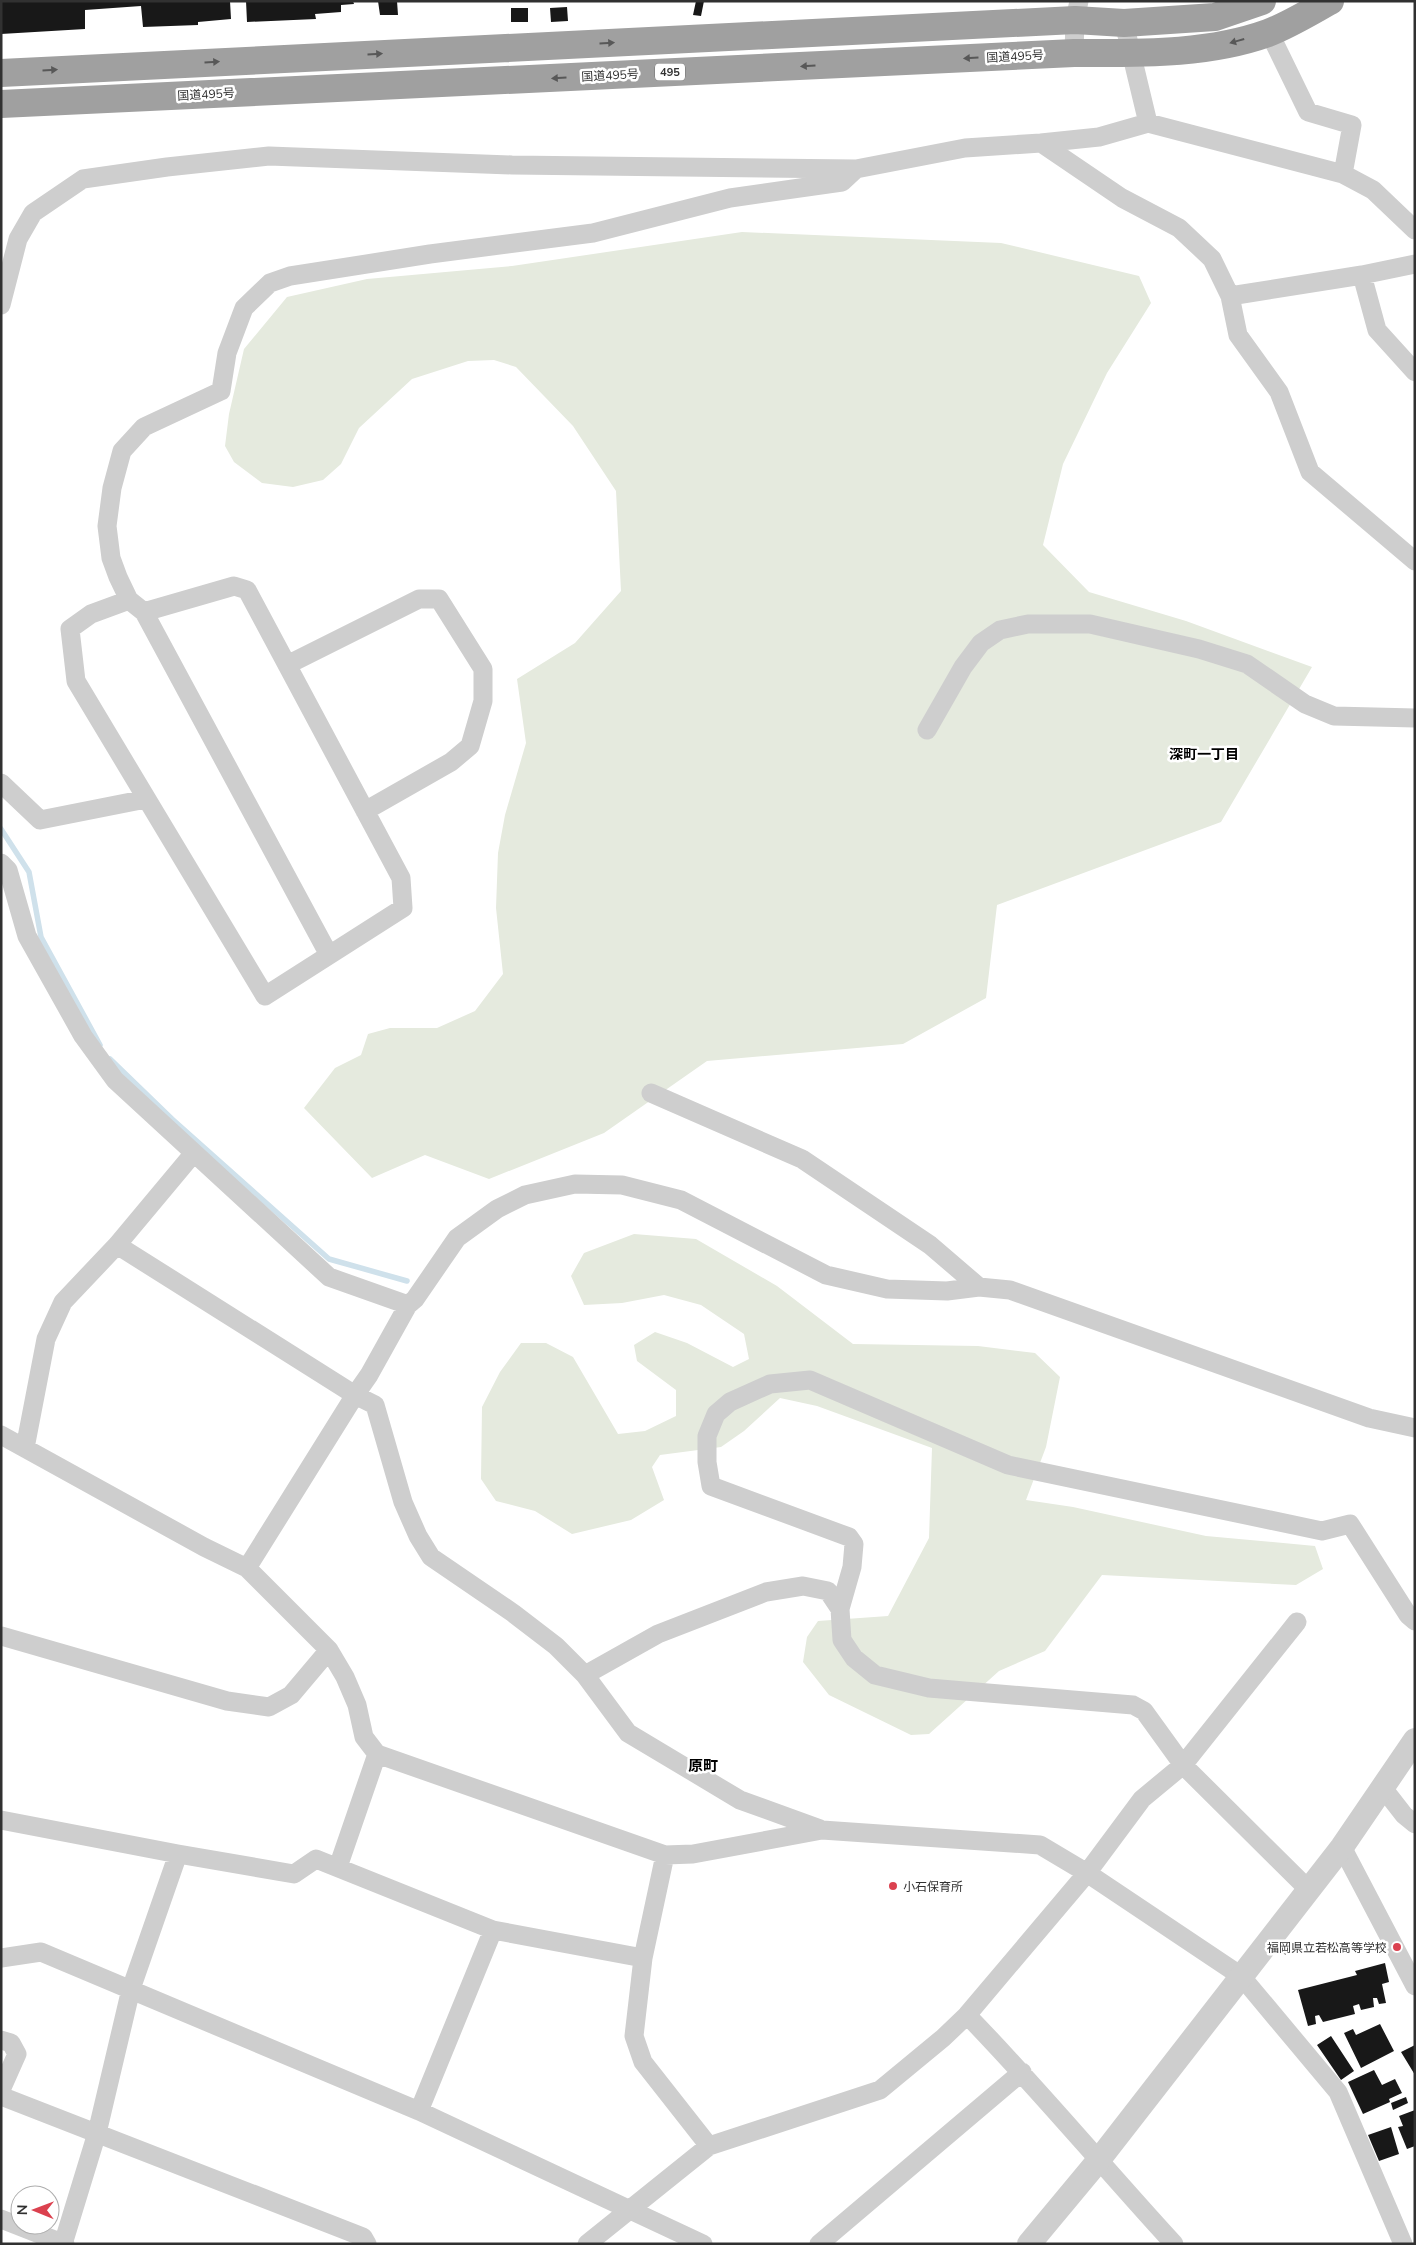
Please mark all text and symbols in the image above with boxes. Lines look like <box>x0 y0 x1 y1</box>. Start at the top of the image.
one-way arrow <box>1230 38 1245 46</box>
one-way arrow <box>599 39 615 47</box>
street label: 国道495号 <box>986 47 1044 65</box>
one-way arrow <box>367 50 383 58</box>
one-way arrow <box>963 55 979 63</box>
one-way arrow <box>205 58 221 66</box>
one-way arrow <box>800 62 816 70</box>
road number: 495 <box>655 64 685 80</box>
one-way arrow <box>42 66 58 74</box>
street label: 国道495号 <box>581 66 639 84</box>
one-way arrow <box>550 74 566 82</box>
street label: 国道495号 <box>177 85 235 103</box>
district label: 深町一丁目 <box>1169 745 1239 763</box>
district label: 原町 <box>688 1756 718 1775</box>
place label: 小石保育所 <box>903 1879 963 1894</box>
marker: 小石保育所 <box>887 1880 899 1892</box>
place label: 福岡県立若松高等学校 <box>1267 1940 1387 1955</box>
marker: 福岡県立若松高等学校 <box>1391 1941 1403 1953</box>
north arrow <box>10 2185 60 2235</box>
text: N <box>13 2204 31 2215</box>

